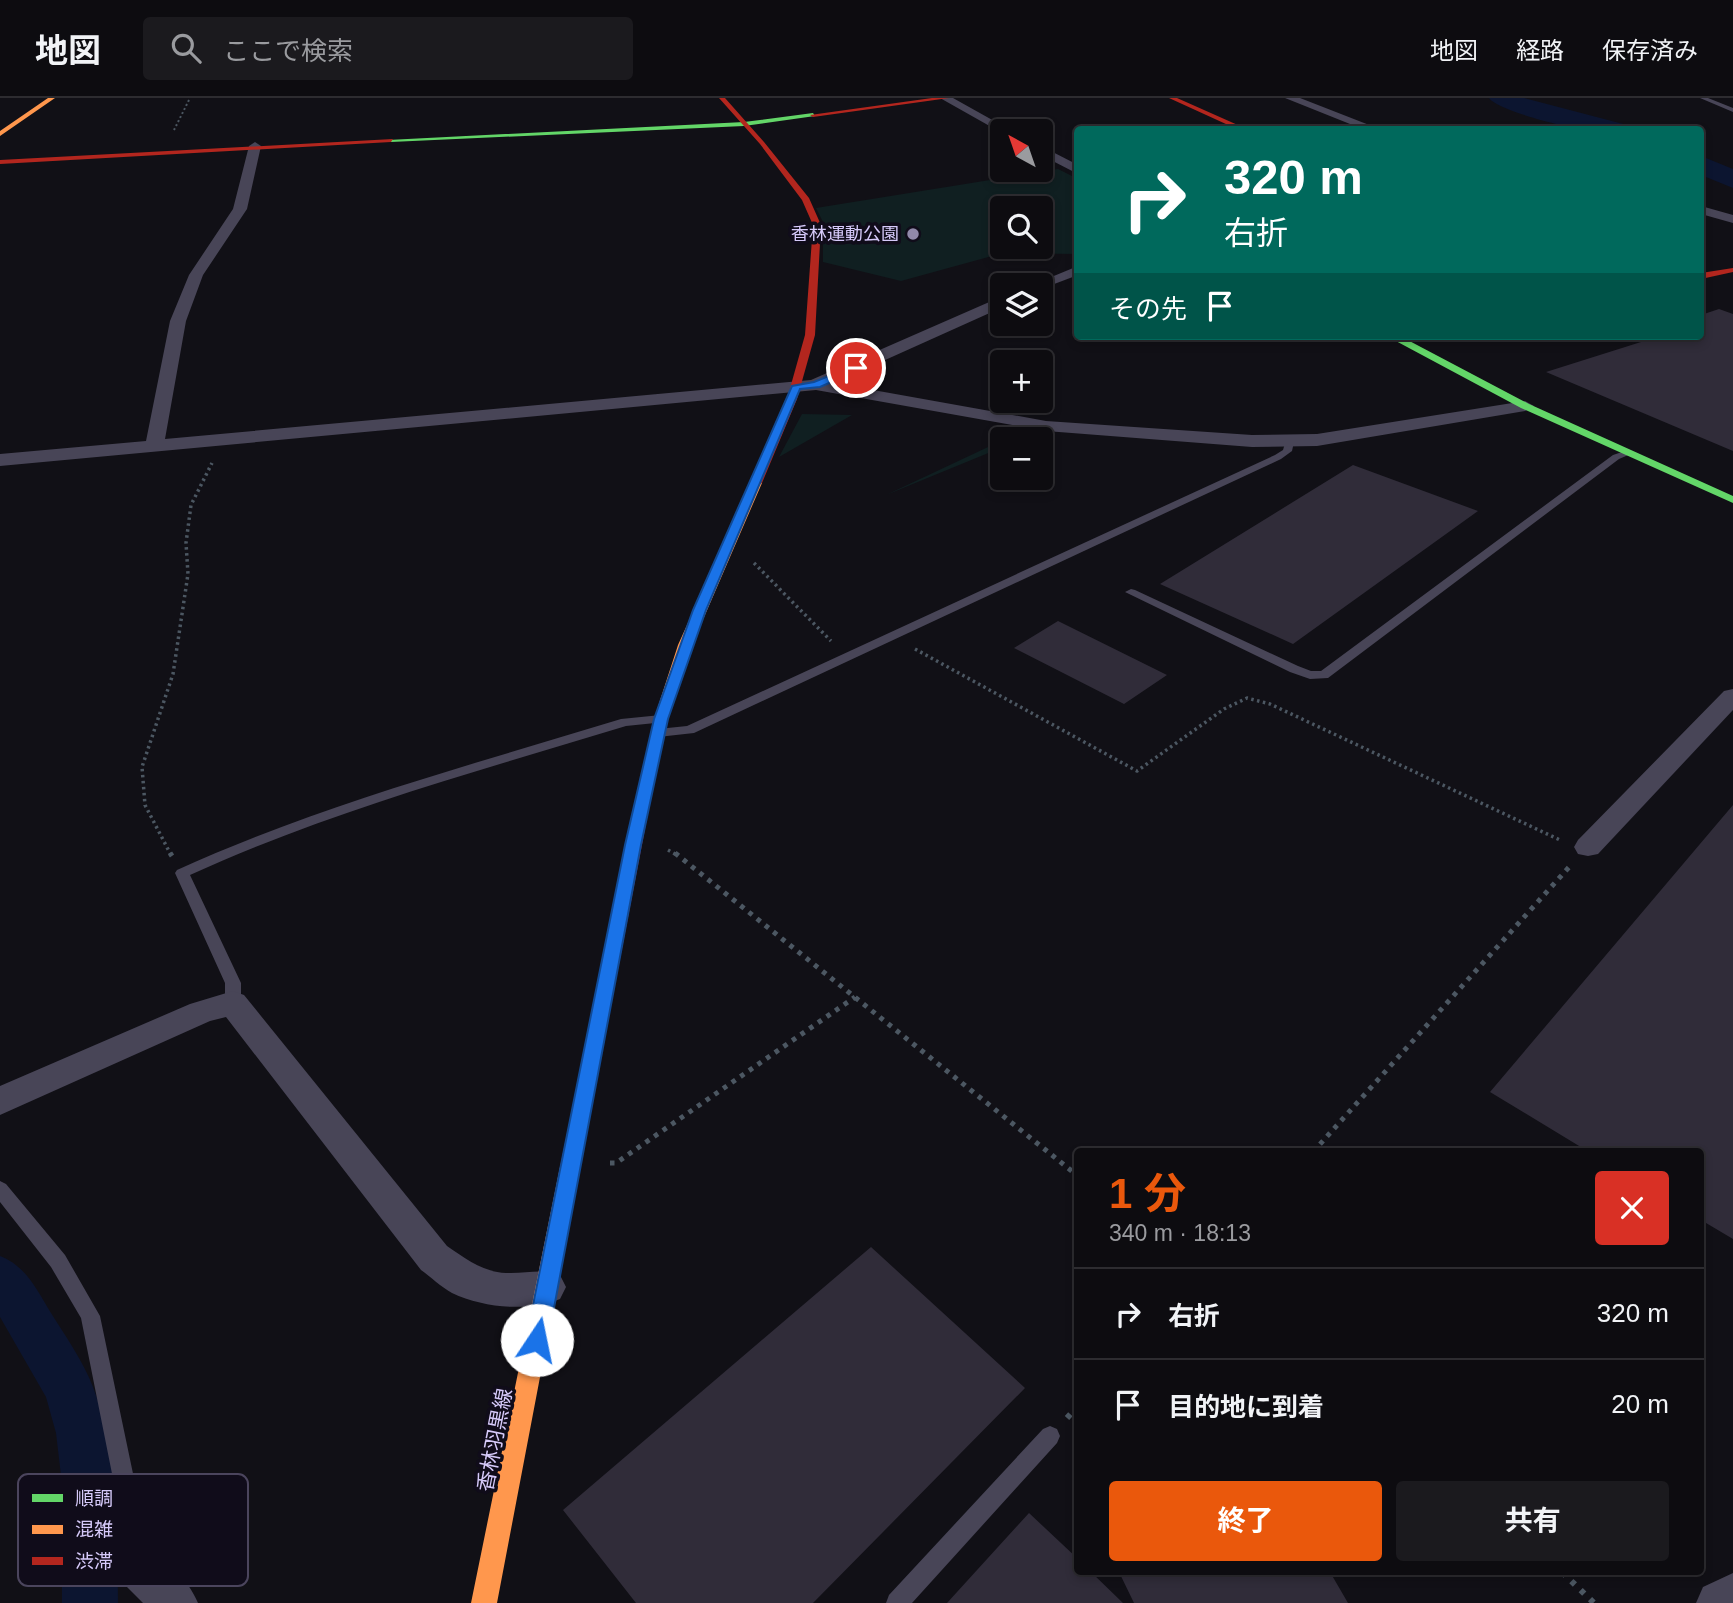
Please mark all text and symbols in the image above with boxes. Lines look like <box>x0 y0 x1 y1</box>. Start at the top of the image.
search box <box>143 17 633 80</box>
icon: search <box>167 29 205 67</box>
text: 地図 <box>35 32 101 69</box>
text: ここで検索 <box>223 36 353 66</box>
text: 地図 <box>1430 37 1478 64</box>
text: 経路 <box>1516 37 1564 64</box>
text: 保存済み <box>1602 37 1698 64</box>
north arrow <box>990 119 1054 182</box>
map controls <box>990 119 1053 490</box>
text: 320 m <box>1224 150 1363 204</box>
icon: right <box>1109 154 1200 245</box>
button: search <box>990 196 1053 259</box>
text: 右折 <box>1224 215 1288 251</box>
place label: 香林運動公園 <box>791 224 899 244</box>
marker: 香林運動公園 <box>905 226 921 242</box>
button: layers <box>990 273 1053 336</box>
icon: arrive <box>1201 287 1239 325</box>
text: その先 <box>1109 294 1187 324</box>
pin <box>826 338 886 398</box>
icon: arrive <box>837 349 875 387</box>
button: + <box>990 350 1053 413</box>
button: − <box>990 427 1053 490</box>
text: 1 分 <box>1109 1170 1186 1217</box>
button: close <box>1595 1171 1669 1245</box>
text: 340 m · 18:13 <box>1109 1220 1251 1246</box>
icon: right <box>1109 1295 1147 1333</box>
text: 320 m <box>1597 1298 1669 1328</box>
text: 右折 <box>1168 1301 1220 1331</box>
position arrow <box>500 1303 574 1377</box>
street label: 香林羽黒線 <box>473 1386 516 1494</box>
icon: arrive <box>1109 1386 1147 1424</box>
text: 20 m <box>1611 1389 1669 1419</box>
text: 目的地に到着 <box>1168 1392 1324 1422</box>
legend <box>18 1474 248 1586</box>
button: 終了 <box>1109 1481 1382 1561</box>
button: 共有 <box>1396 1481 1669 1561</box>
text: 順調 <box>75 1488 113 1509</box>
text: 混雑 <box>75 1519 113 1540</box>
text: 渋滞 <box>75 1551 113 1572</box>

